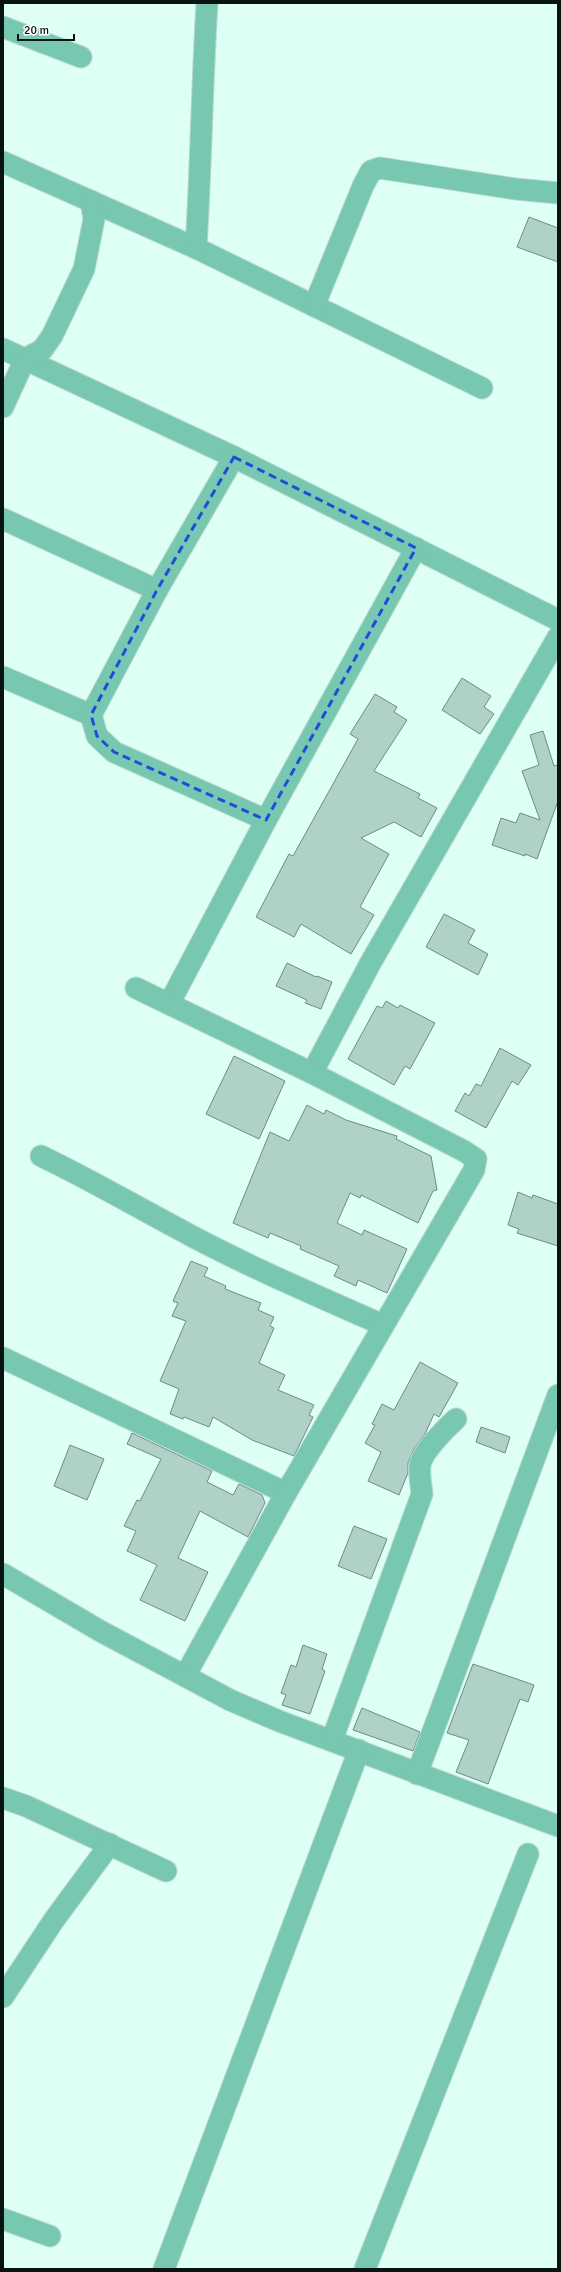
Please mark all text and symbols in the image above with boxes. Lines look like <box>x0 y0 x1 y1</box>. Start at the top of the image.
scale bar <box>18 16 74 42</box>
text: 20 m <box>24 23 49 38</box>

